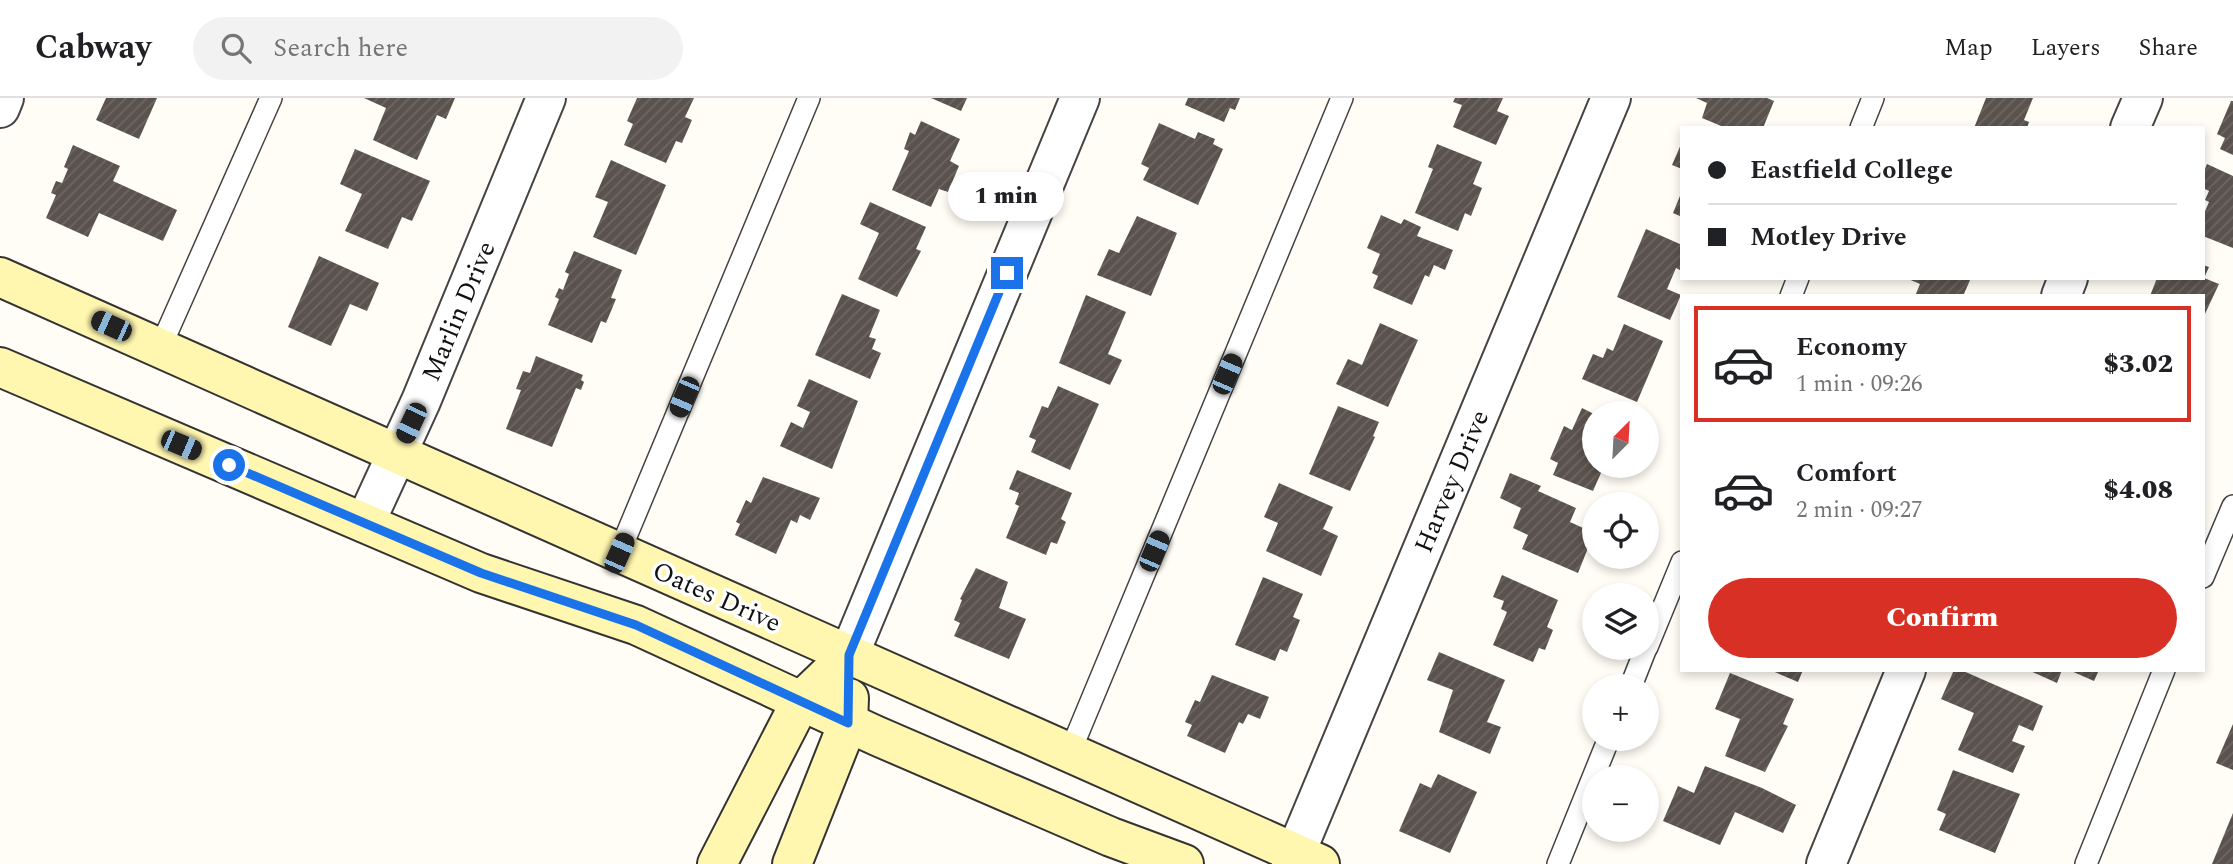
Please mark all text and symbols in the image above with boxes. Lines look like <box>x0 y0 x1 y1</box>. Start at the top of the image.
search box <box>193 17 683 80</box>
text: Cabway <box>35 23 151 73</box>
text: Search here <box>273 28 408 68</box>
icon: search <box>217 29 255 67</box>
text: Map <box>1944 30 1993 66</box>
text: Layers <box>2031 30 2101 66</box>
text: Share <box>2139 30 2198 66</box>
text: Eastfield College <box>1750 150 1953 190</box>
callout: 1 min <box>949 172 1065 220</box>
text: 1 min <box>974 179 1038 214</box>
text: Motley Drive <box>1750 217 1907 257</box>
street label: Marlin Drive <box>411 235 506 388</box>
route end <box>991 257 1023 289</box>
car <box>88 308 135 344</box>
text: Economy <box>1796 327 1906 367</box>
icon: car <box>1712 333 1775 396</box>
text: $3.02 <box>2103 344 2173 384</box>
car <box>1210 351 1245 397</box>
text: 1 min · 09:26 <box>1796 367 1923 402</box>
car <box>667 374 702 420</box>
car <box>393 400 430 446</box>
north arrow <box>1582 401 1659 478</box>
map controls <box>1582 401 1659 842</box>
street label: Harvey Drive <box>1404 404 1500 559</box>
car <box>158 427 205 463</box>
route start <box>213 449 245 481</box>
text: Comfort <box>1796 453 1897 493</box>
icon: car <box>1712 459 1775 522</box>
text: $4.08 <box>2103 470 2173 510</box>
button: locate <box>1582 492 1659 569</box>
text: 2 min · 09:27 <box>1796 493 1923 528</box>
car <box>1137 528 1172 574</box>
car <box>601 530 638 576</box>
street label: Oates Drive <box>646 551 787 643</box>
button: Confirm <box>1708 578 2177 658</box>
button: layers <box>1582 583 1659 660</box>
button: + <box>1582 674 1659 751</box>
button: − <box>1582 765 1659 842</box>

